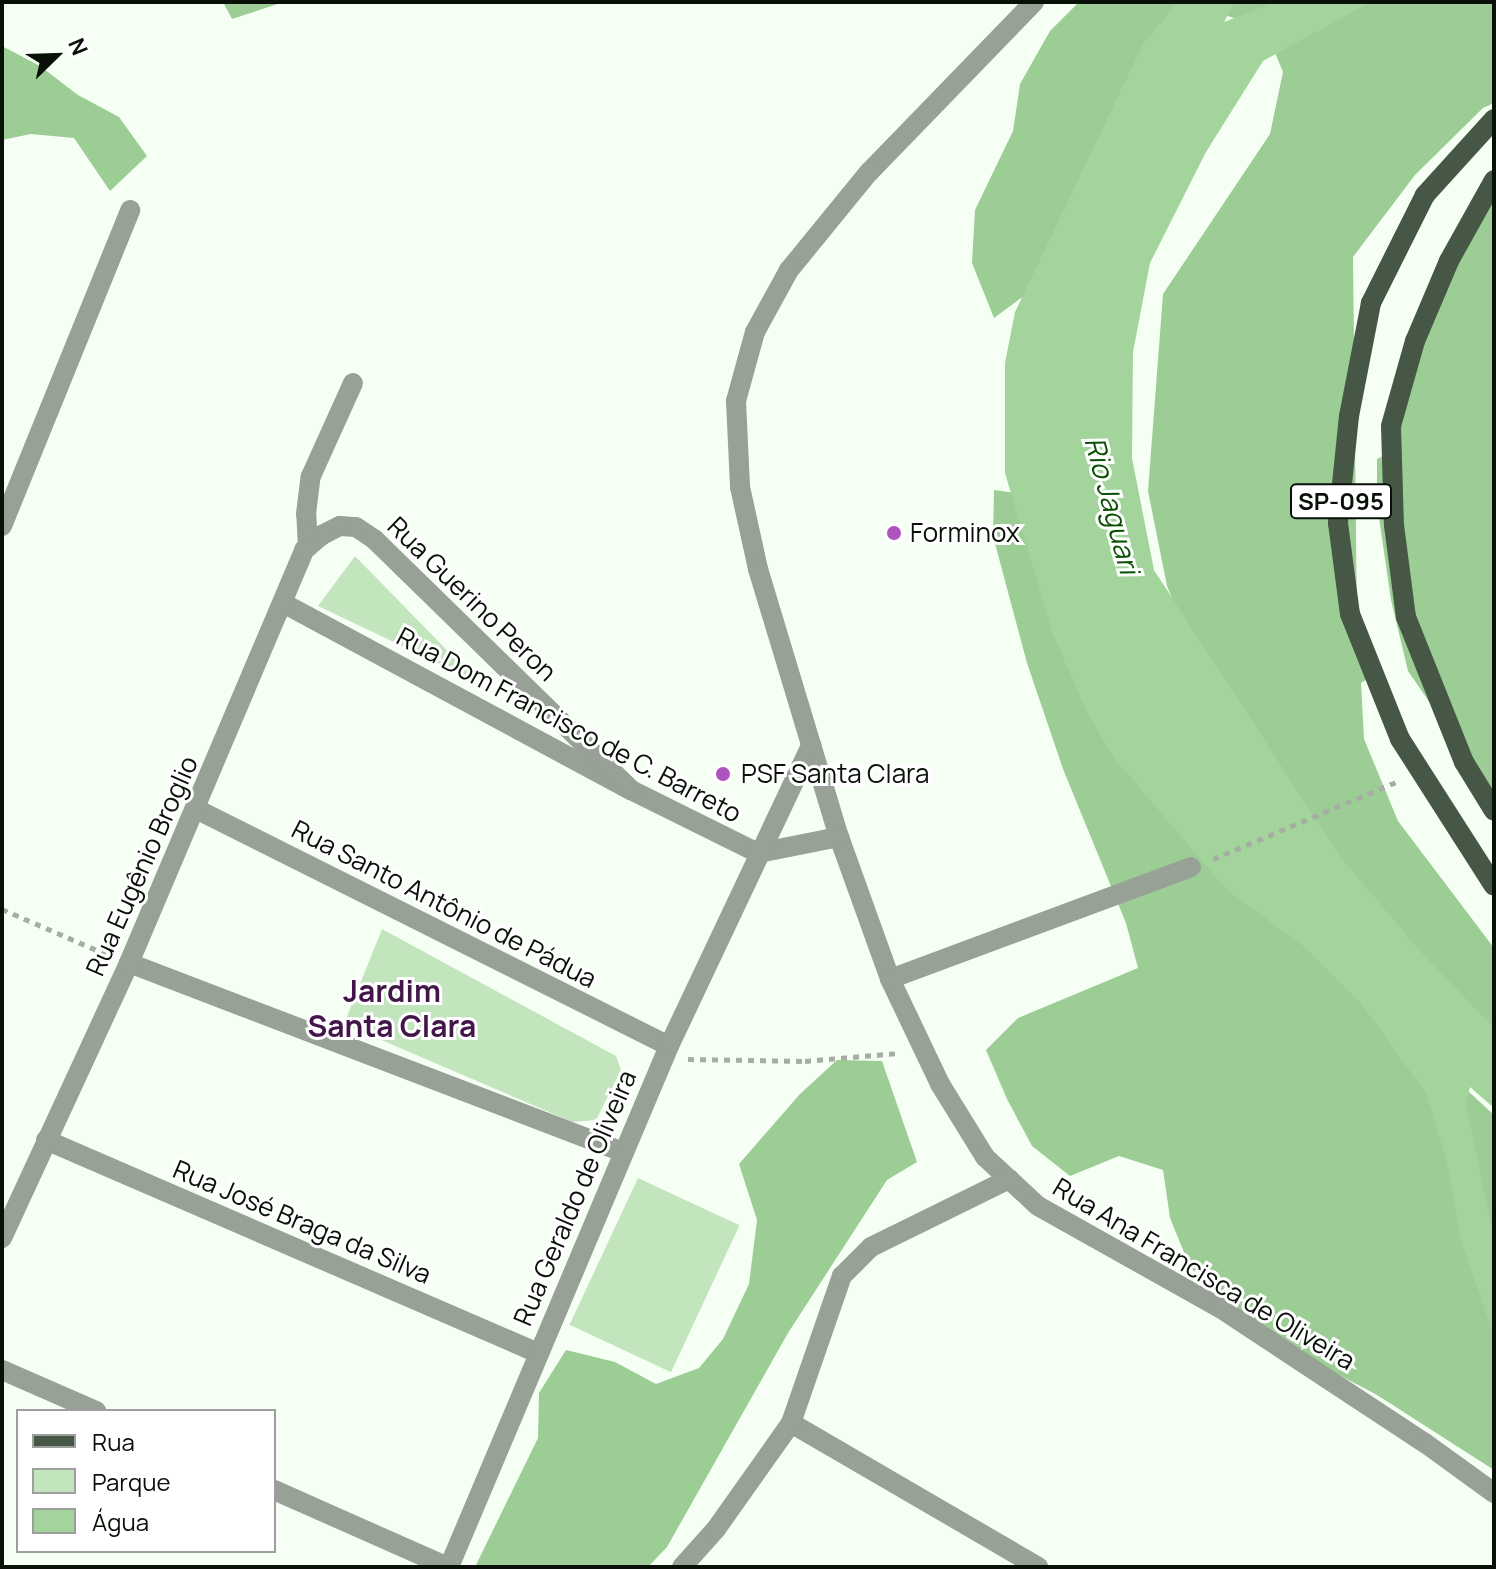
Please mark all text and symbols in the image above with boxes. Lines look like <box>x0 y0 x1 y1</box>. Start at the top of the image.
north arrow <box>16 16 96 96</box>
text: N <box>61 33 95 60</box>
water label: Rio Jaguari <box>1079 433 1147 577</box>
road number: SP-095 <box>1289 481 1393 521</box>
street label: Rua Guerino Peron <box>381 510 563 688</box>
place label: Forminox <box>910 517 1020 549</box>
marker: Forminox <box>885 524 903 542</box>
street label: Rua Dom Francisco de C. Barreto <box>391 621 747 829</box>
street label: Rua Eugênio Broglio <box>79 751 205 981</box>
place label: PSF Santa Clara <box>741 758 929 790</box>
marker: PSF Santa Clara <box>712 763 734 785</box>
street label: Rua Santo Antônio de Pádua <box>286 813 602 995</box>
district label: Jardim Santa Clara <box>308 973 476 1044</box>
street label: Rua Geraldo de Oliveira <box>507 1066 643 1330</box>
street label: Rua José Braga da Silva <box>168 1153 436 1291</box>
street label: Rua Ana Francisca de Oliveira <box>1047 1171 1361 1377</box>
legend <box>16 1409 276 1553</box>
text: Rua <box>92 1425 135 1458</box>
text: Parque <box>92 1465 170 1498</box>
text: Água <box>92 1505 149 1538</box>

